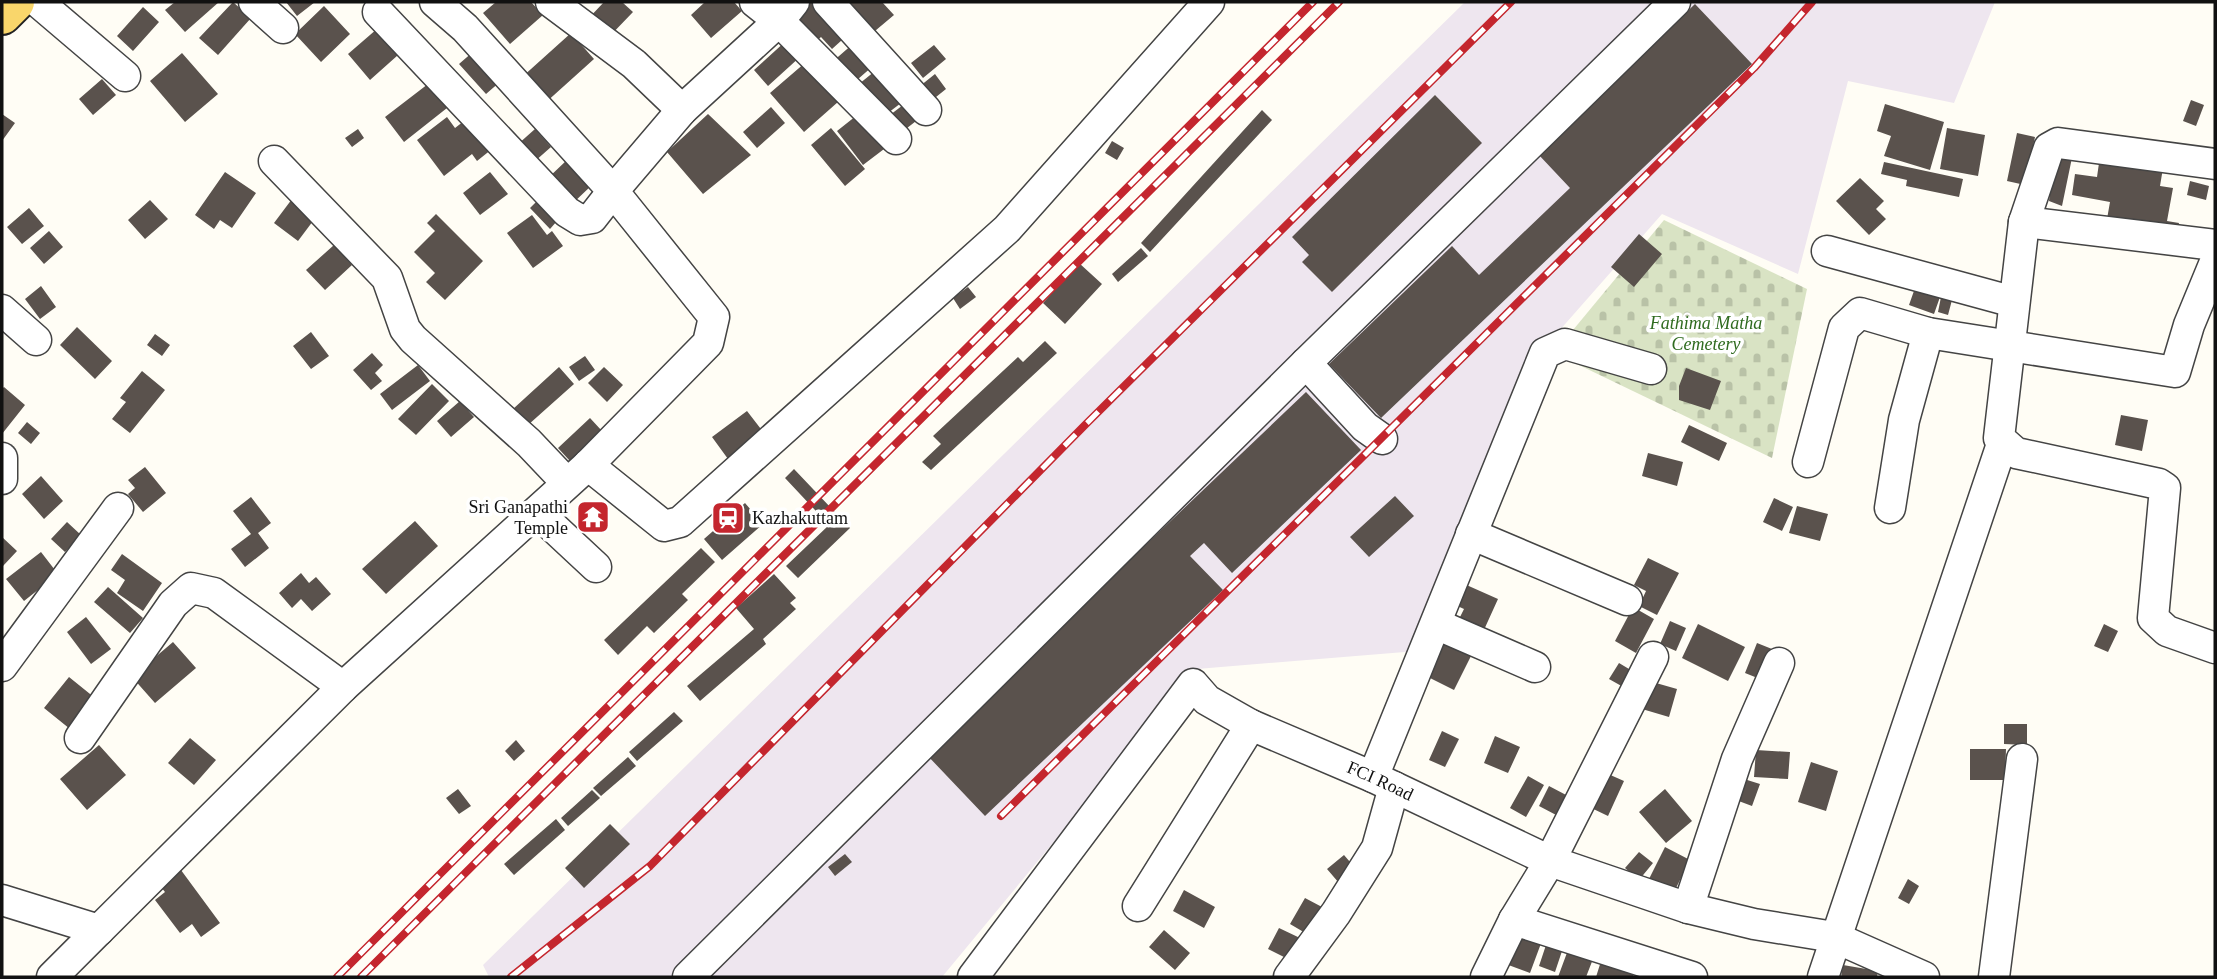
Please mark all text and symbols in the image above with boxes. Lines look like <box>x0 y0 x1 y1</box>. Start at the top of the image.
park label: Fathima Matha Cemetery <box>1649 313 1762 354</box>
place label: Sri Ganapathi Temple <box>469 497 568 538</box>
temple icon: Sri Ganapathi Temple <box>574 498 612 536</box>
station icon: Kazhakuttam <box>709 499 747 537</box>
place label: Kazhakuttam <box>752 508 848 528</box>
street label: FCI Road <box>1344 757 1416 805</box>

